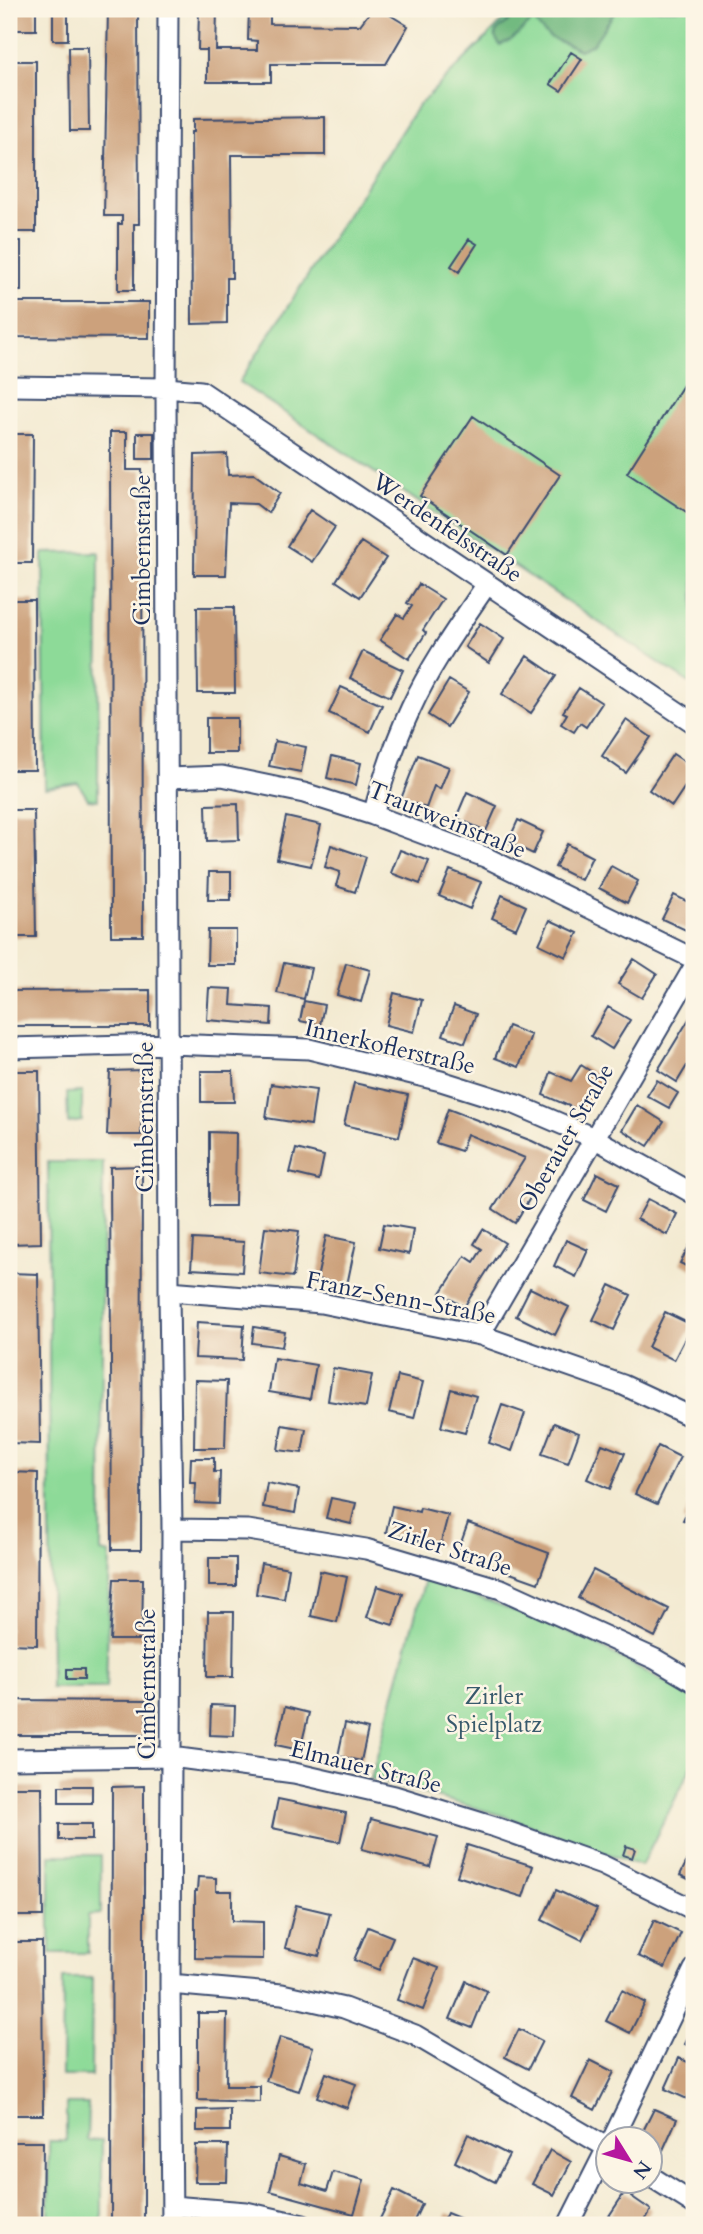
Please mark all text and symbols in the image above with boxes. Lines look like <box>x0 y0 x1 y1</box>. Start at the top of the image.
street label: Werdenfelsstraße <box>364 465 529 591</box>
street label: Cimbernstraße <box>126 474 159 626</box>
street label: Trautweinstraße <box>363 773 531 867</box>
street label: Innerkoflerstraße <box>301 1011 479 1083</box>
street label: Cimbernstraße <box>129 1041 162 1193</box>
street label: Oberauer Straße <box>510 1058 622 1218</box>
street label: Franz-Senn-Straße <box>303 1263 499 1333</box>
street label: Zirler Straße <box>384 1513 516 1585</box>
street label: Cimbernstraße <box>131 1608 164 1760</box>
park label: Zirler Spielplatz <box>446 1680 542 1741</box>
street label: Elmauer Straße <box>287 1732 445 1802</box>
north arrow <box>594 2126 664 2196</box>
text: N <box>626 2155 657 2184</box>

